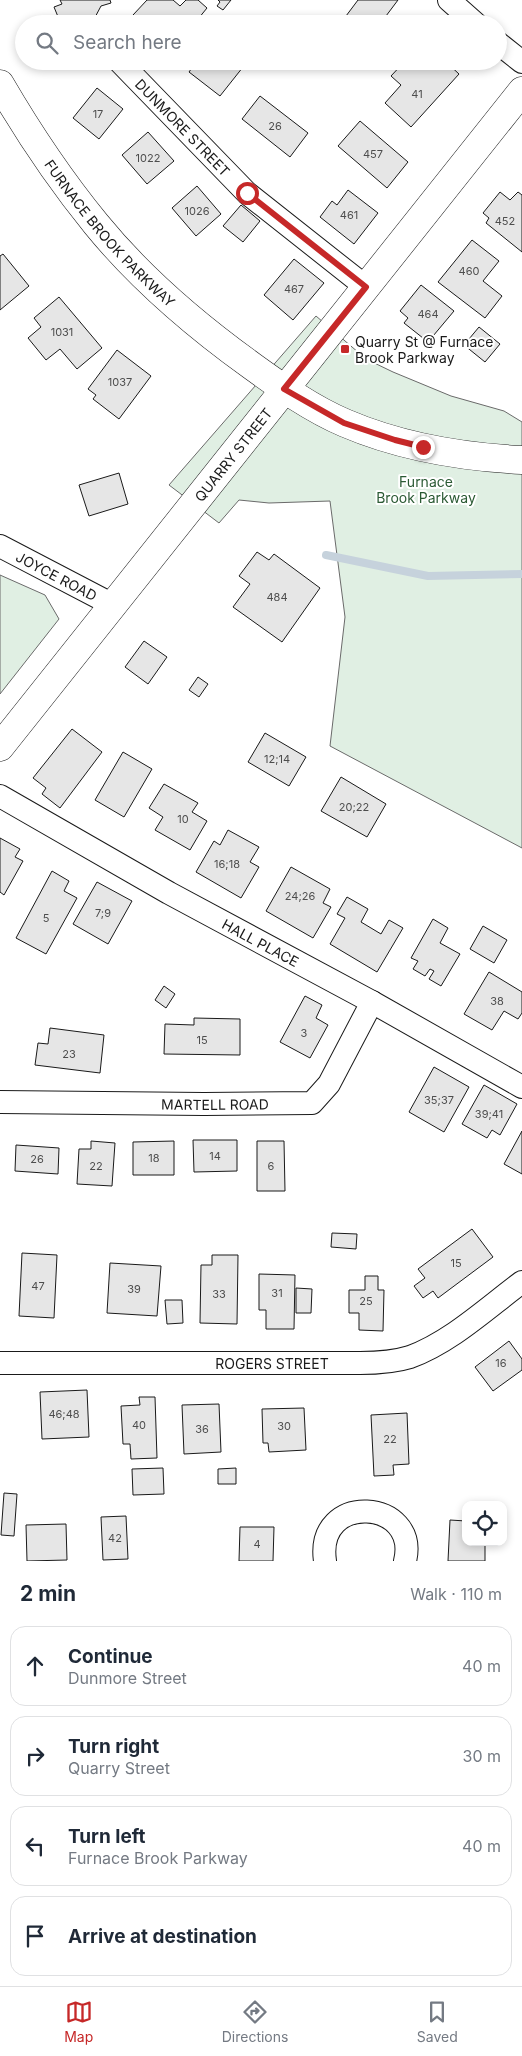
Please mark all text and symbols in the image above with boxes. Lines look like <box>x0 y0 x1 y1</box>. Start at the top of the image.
search box <box>15 15 507 70</box>
icon: search <box>33 29 61 57</box>
text: Search here <box>73 31 182 54</box>
street label: DUNMORE STREET <box>132 75 234 179</box>
house number: 41 <box>411 87 423 101</box>
house number: 17 <box>93 107 103 121</box>
house number: 26 <box>268 119 282 133</box>
house number: 457 <box>363 147 383 161</box>
house number: 1022 <box>136 151 160 165</box>
street label: FURNACE BROOK PARKWAY <box>42 156 179 310</box>
route start <box>236 182 259 205</box>
house number: 1026 <box>185 204 210 218</box>
house number: 461 <box>340 208 358 222</box>
house number: 452 <box>495 214 515 228</box>
house number: 460 <box>459 264 479 278</box>
house number: 467 <box>284 282 304 296</box>
house number: 464 <box>417 307 439 321</box>
house number: 1031 <box>51 325 73 339</box>
place label: Quarry St @ Furnace Brook Parkway <box>355 333 493 366</box>
marker: Quarry St @ Furnace Brook Parkway <box>339 343 351 355</box>
house number: 1037 <box>108 375 132 389</box>
street label: QUARRY STREET <box>191 404 275 504</box>
route end <box>412 436 435 459</box>
park label: Furnace Brook Parkway <box>376 473 476 506</box>
street label: JOYCE ROAD <box>13 548 100 604</box>
house number: 484 <box>266 590 288 604</box>
house number: 12;14 <box>264 752 290 766</box>
house number: 20;22 <box>339 800 369 814</box>
house number: 10 <box>177 812 189 826</box>
house number: 16;18 <box>214 857 240 871</box>
house number: 24;26 <box>285 889 315 903</box>
house number: 7;9 <box>95 906 111 920</box>
house number: 5 <box>43 911 50 925</box>
street label: HALL PLACE <box>219 915 302 970</box>
house number: 38 <box>490 994 504 1008</box>
house number: 3 <box>301 1026 308 1040</box>
house number: 15 <box>196 1033 208 1047</box>
house number: 23 <box>62 1047 76 1061</box>
house number: 35;37 <box>424 1093 454 1107</box>
street label: MARTELL ROAD <box>161 1095 269 1113</box>
house number: 39;41 <box>475 1107 503 1121</box>
house number: 14 <box>209 1149 221 1163</box>
house number: 18 <box>148 1151 160 1165</box>
house number: 26 <box>30 1152 44 1166</box>
house number: 22 <box>89 1159 103 1173</box>
house number: 6 <box>268 1159 275 1173</box>
house number: 15 <box>450 1256 462 1270</box>
house number: 47 <box>31 1279 45 1293</box>
house number: 39 <box>127 1282 141 1296</box>
house number: 31 <box>271 1286 283 1300</box>
house number: 33 <box>212 1287 226 1301</box>
house number: 25 <box>359 1294 373 1308</box>
street label: ROGERS STREET <box>215 1355 329 1372</box>
house number: 16 <box>495 1356 507 1370</box>
house number: 46;48 <box>48 1407 80 1421</box>
house number: 40 <box>132 1418 146 1432</box>
house number: 30 <box>277 1419 291 1433</box>
house number: 36 <box>195 1422 209 1436</box>
house number: 22 <box>383 1432 397 1446</box>
map controls <box>462 1501 507 1546</box>
button: locate <box>462 1501 507 1546</box>
house number: 42 <box>108 1531 122 1545</box>
house number: 4 <box>253 1537 261 1551</box>
text: 2 min <box>20 1581 76 1606</box>
text: Walk · 110 m <box>410 1584 502 1604</box>
text: Continue <box>68 1645 153 1668</box>
icon: ahead <box>21 1652 49 1680</box>
text: 40 m <box>462 1656 501 1676</box>
text: Dunmore Street <box>68 1668 187 1688</box>
text: Turn right <box>68 1735 159 1758</box>
icon: right <box>21 1742 49 1770</box>
text: 30 m <box>463 1746 501 1766</box>
text: Quarry Street <box>68 1758 170 1778</box>
text: Turn left <box>68 1825 146 1848</box>
icon: left <box>21 1832 49 1860</box>
text: 40 m <box>462 1836 501 1856</box>
text: Furnace Brook Parkway <box>68 1848 248 1868</box>
icon: arrive <box>21 1922 49 1950</box>
text: Arrive at destination <box>68 1925 257 1948</box>
tab: Map <box>64 1998 93 2045</box>
tab: Directions <box>222 1998 288 2045</box>
tab: Saved <box>417 1998 458 2045</box>

